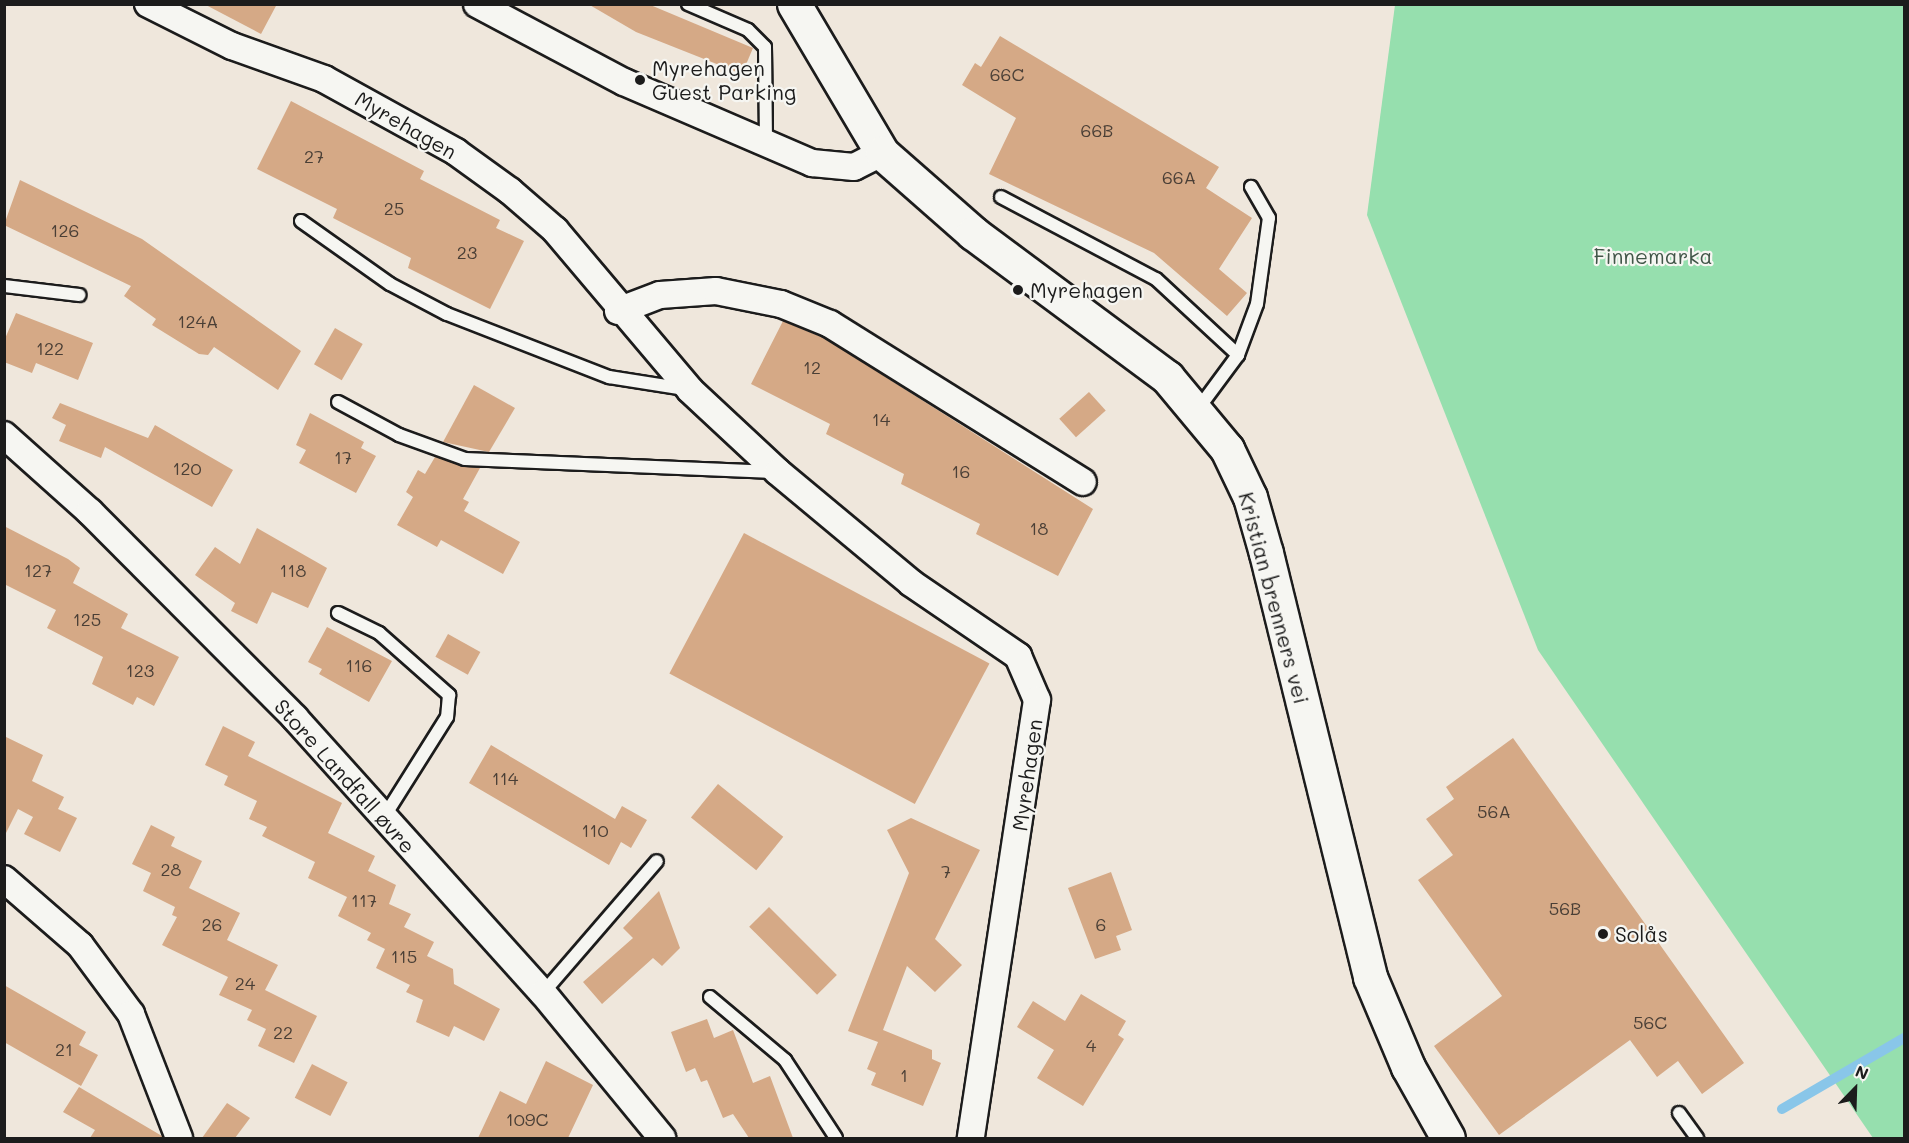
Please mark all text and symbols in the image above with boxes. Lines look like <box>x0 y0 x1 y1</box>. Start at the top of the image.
place label: Myrehagen Guest Parking <box>652 55 796 105</box>
house number: 66C <box>990 63 1024 85</box>
marker: Myrehagen Guest Parking <box>633 73 647 87</box>
street label: Myrehagen <box>351 86 461 164</box>
house number: 66B <box>1081 119 1113 141</box>
house number: 27 <box>304 145 324 167</box>
house number: 66A <box>1162 166 1196 188</box>
house number: 25 <box>384 197 404 219</box>
house number: 126 <box>51 219 79 241</box>
house number: 23 <box>457 241 477 263</box>
park label: Finnemarka <box>1593 243 1713 269</box>
place label: Myrehagen <box>1030 277 1143 303</box>
marker: Myrehagen <box>1011 283 1025 297</box>
house number: 124A <box>177 310 219 332</box>
house number: 122 <box>36 337 64 359</box>
house number: 12 <box>803 356 821 378</box>
house number: 14 <box>872 408 890 430</box>
house number: 17 <box>334 446 352 468</box>
house number: 120 <box>172 457 202 479</box>
house number: 16 <box>952 460 970 482</box>
street label: Kristian brenners vei <box>1234 489 1314 707</box>
house number: 18 <box>1030 517 1048 539</box>
house number: 127 <box>24 559 52 581</box>
house number: 118 <box>280 559 306 581</box>
house number: 125 <box>73 608 101 630</box>
house number: 116 <box>346 654 372 676</box>
house number: 123 <box>126 659 154 681</box>
street label: Store Landfall øvre <box>269 694 421 858</box>
street label: Myrehagen <box>1007 717 1047 833</box>
house number: 114 <box>492 767 518 789</box>
house number: 56A <box>1477 800 1511 822</box>
house number: 110 <box>581 819 609 841</box>
house number: 28 <box>161 858 181 880</box>
house number: 7 <box>941 860 951 882</box>
house number: 117 <box>351 889 377 911</box>
house number: 56B <box>1549 897 1581 919</box>
house number: 26 <box>202 913 222 935</box>
house number: 6 <box>1096 913 1106 935</box>
place label: Solås <box>1615 921 1668 947</box>
marker: Solås <box>1596 927 1610 941</box>
house number: 115 <box>391 945 417 967</box>
house number: 24 <box>235 972 255 994</box>
house number: 56C <box>1633 1011 1667 1033</box>
house number: 22 <box>273 1021 293 1043</box>
house number: 4 <box>1086 1034 1096 1056</box>
house number: 21 <box>55 1038 73 1060</box>
north arrow <box>1825 1059 1885 1119</box>
text: N <box>1853 1060 1872 1084</box>
house number: 1 <box>900 1064 908 1086</box>
house number: 109C <box>506 1108 548 1130</box>

